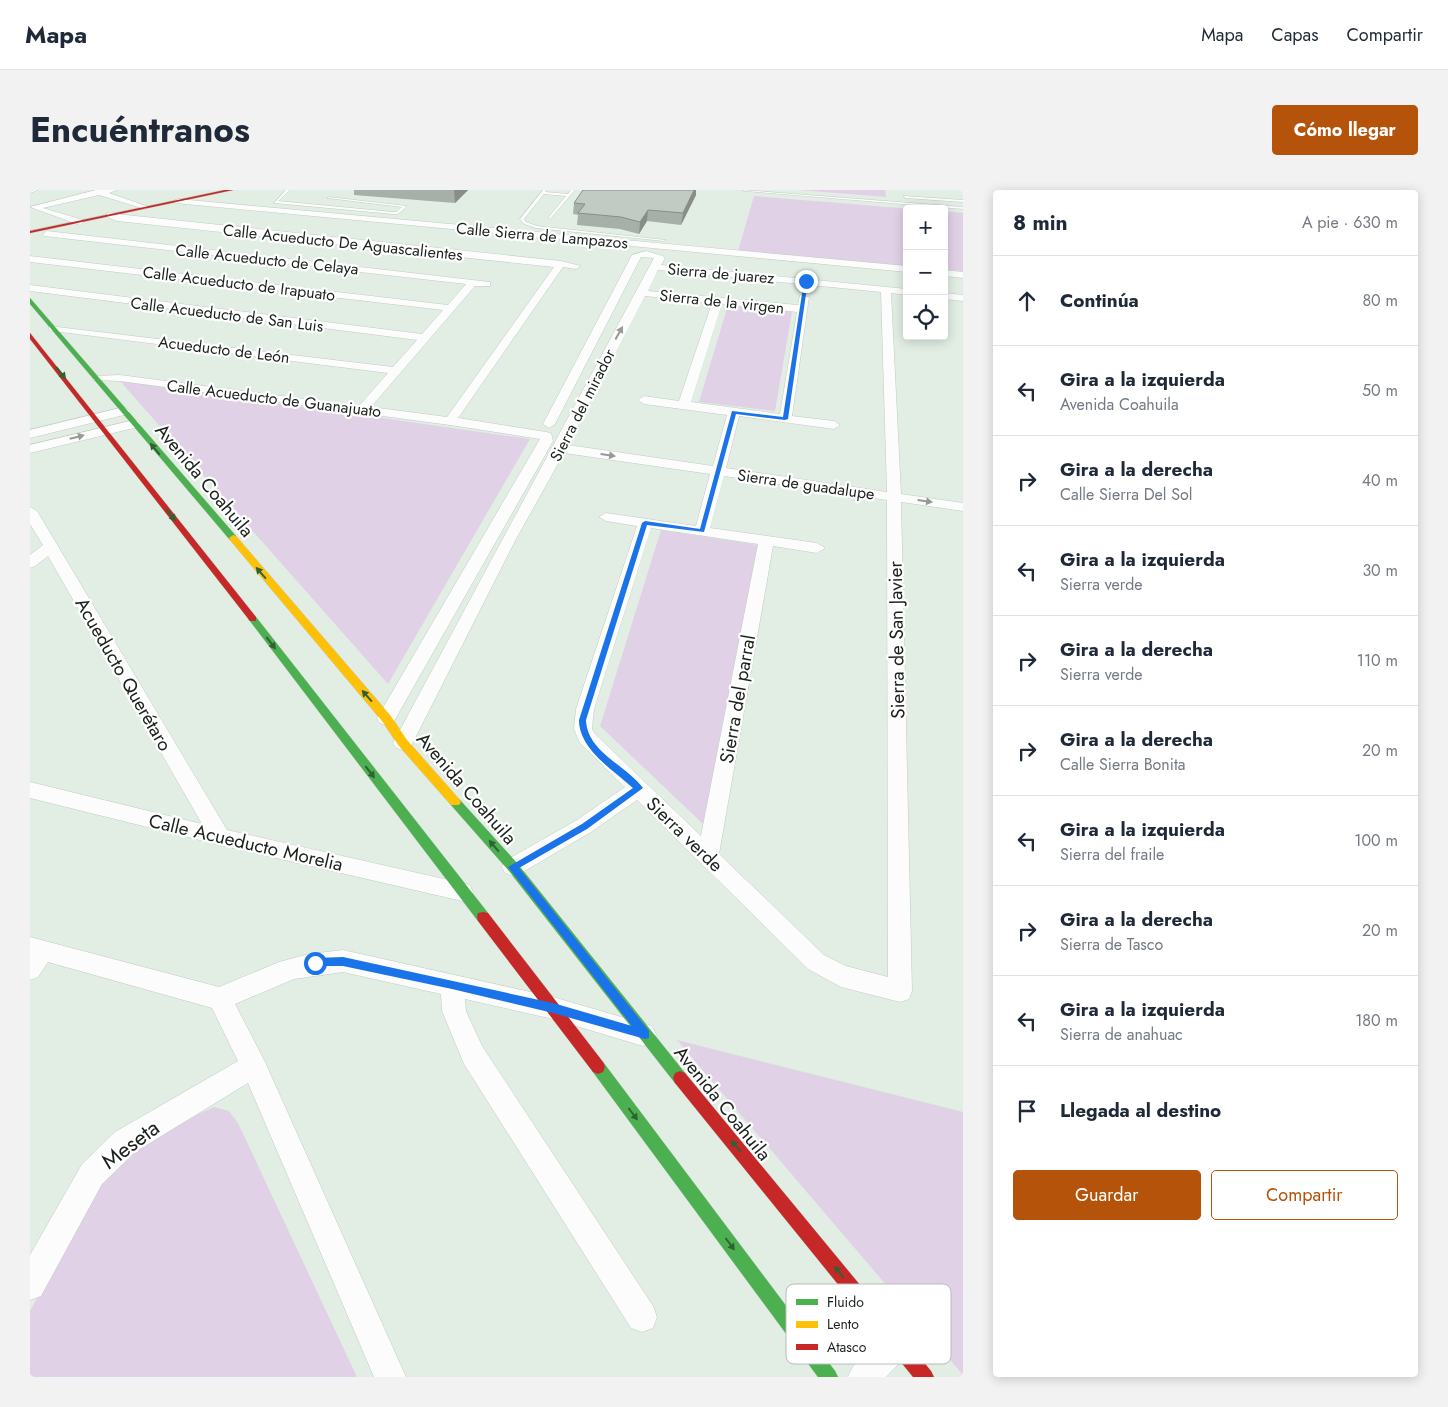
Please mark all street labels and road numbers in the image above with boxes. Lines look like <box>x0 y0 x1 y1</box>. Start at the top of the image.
street label: Calle Sierra de Lampazos <box>455 217 629 254</box>
street label: Calle Acueducto De Aguascalientes <box>222 218 464 267</box>
street label: Calle Acueducto de Celaya <box>174 238 360 281</box>
street label: Sierra de juarez <box>666 257 776 290</box>
street label: Calle Acueducto de Irapuato <box>142 260 337 307</box>
street label: Sierra de la virgen <box>658 284 785 319</box>
street label: Calle Acueducto de San Luis <box>129 291 325 338</box>
street label: Acueducto de León <box>157 330 291 369</box>
street label: Sierra del mirador <box>544 344 621 466</box>
street label: Calle Acueducto de Guanajuato <box>165 374 383 423</box>
street label: Avenida Coahuila <box>149 418 260 543</box>
street label: Sierra de guadalupe <box>736 463 876 506</box>
street label: Sierra de San Javier <box>882 560 911 719</box>
street label: Acueducto Querétaro <box>69 593 179 756</box>
street label: Sierra del parral <box>713 633 762 766</box>
street label: Avenida Coahuila <box>410 726 523 850</box>
street label: Sierra verde <box>640 791 729 878</box>
street label: Calle Acueducto Morelia <box>146 807 346 878</box>
street label: Avenida Coahuila <box>668 1040 777 1167</box>
street label: Meseta <box>94 1112 166 1176</box>

